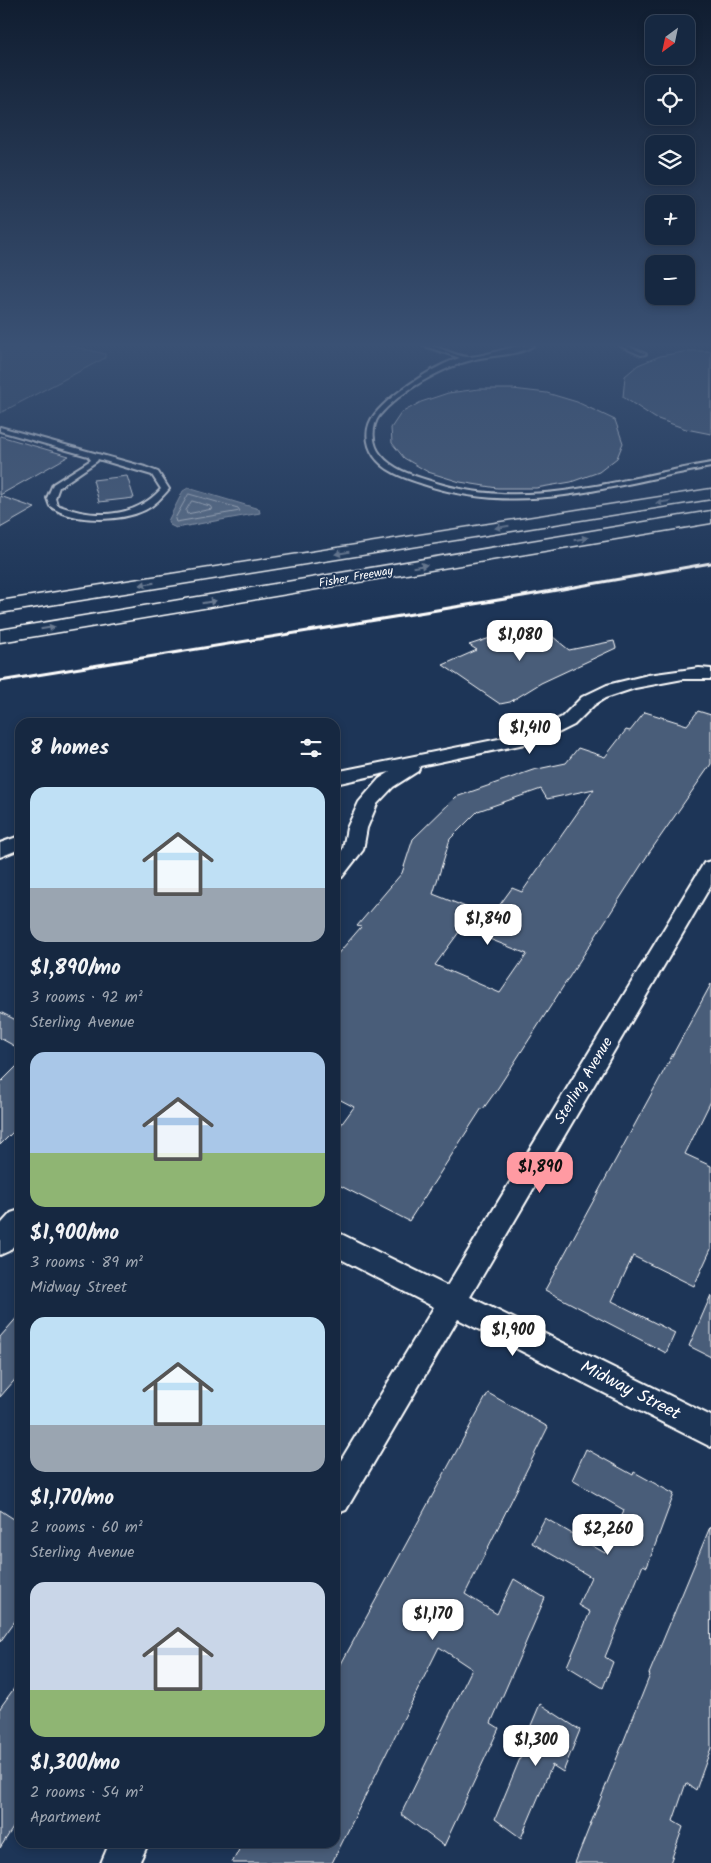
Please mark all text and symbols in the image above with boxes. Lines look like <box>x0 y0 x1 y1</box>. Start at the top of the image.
north arrow <box>645 15 695 65</box>
map controls <box>645 15 695 305</box>
button: locate <box>645 75 695 125</box>
button: layers <box>645 135 695 185</box>
button: + <box>645 195 695 245</box>
button: − <box>645 255 695 305</box>
one-way arrow <box>654 498 670 506</box>
one-way arrow <box>494 524 510 532</box>
one-way arrow <box>573 534 589 542</box>
one-way arrow <box>334 549 350 557</box>
street label: Fisher Freeway <box>317 561 395 593</box>
one-way arrow <box>413 562 429 570</box>
one-way arrow <box>138 580 154 588</box>
one-way arrow <box>201 598 217 606</box>
pin: $1,080 <box>479 620 561 662</box>
text: $1,080 <box>498 623 542 648</box>
one-way arrow <box>40 624 56 632</box>
pin: $1,410 <box>489 712 571 755</box>
text: $1,410 <box>510 716 550 741</box>
text: 8 homes <box>30 732 109 765</box>
icon: filters <box>297 734 325 762</box>
icon: home <box>133 819 223 909</box>
pin: $1,840 <box>447 904 529 946</box>
text: $1,840 <box>466 907 510 932</box>
text: $1,890/mo <box>30 952 121 985</box>
text: 3 rooms · 92 m² <box>30 985 143 1010</box>
text: Sterling Avenue <box>30 1010 135 1035</box>
street label: Sterling Avenue <box>548 1033 620 1129</box>
icon: home <box>133 1084 223 1174</box>
pin: $1,890 <box>499 1152 581 1194</box>
text: $1,890 <box>518 1155 562 1180</box>
text: $1,900/mo <box>30 1217 119 1250</box>
text: 3 rooms · 89 m² <box>30 1250 143 1275</box>
text: Midway Street <box>30 1275 127 1300</box>
pin: $1,900 <box>472 1314 554 1357</box>
text: $1,900 <box>491 1318 535 1343</box>
icon: home <box>133 1349 223 1439</box>
street label: Midway Street <box>575 1353 686 1429</box>
text: $1,170/mo <box>30 1482 114 1515</box>
pin: $2,260 <box>567 1514 649 1556</box>
text: 2 rooms · 60 m² <box>30 1515 143 1540</box>
text: $2,260 <box>583 1517 633 1542</box>
text: Sterling Avenue <box>30 1540 135 1565</box>
pin: $1,170 <box>392 1598 474 1641</box>
text: $1,170 <box>413 1602 453 1627</box>
icon: home <box>133 1614 223 1704</box>
pin: $1,300 <box>495 1724 577 1767</box>
text: $1,300 <box>514 1728 558 1753</box>
text: $1,300/mo <box>30 1747 120 1780</box>
text: 2 rooms · 54 m² <box>30 1780 143 1805</box>
text: Apartment <box>30 1805 101 1830</box>

